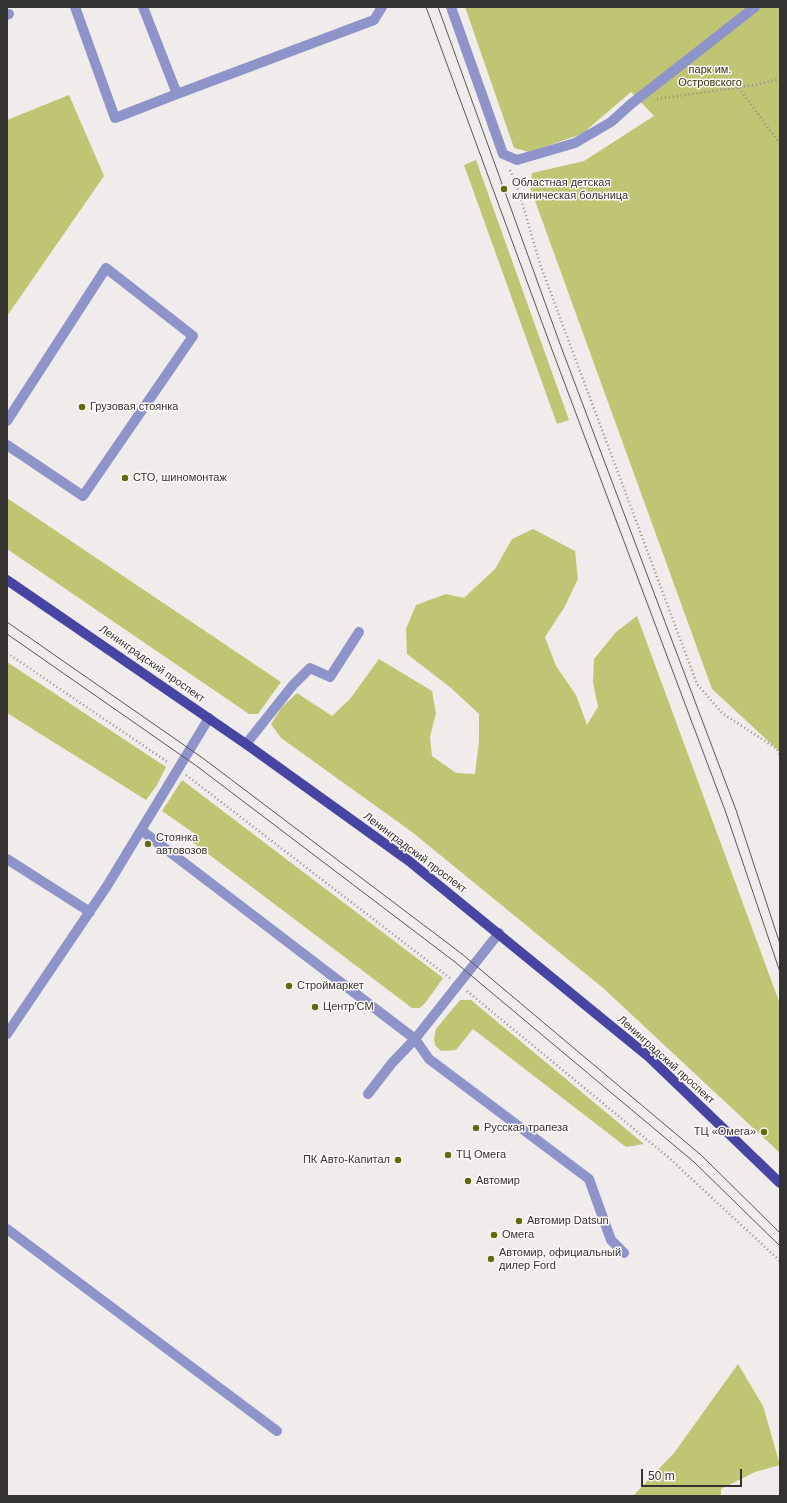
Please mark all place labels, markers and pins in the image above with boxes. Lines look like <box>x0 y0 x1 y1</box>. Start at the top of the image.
place label: Областная детская клиническая больница <box>512 176 628 202</box>
marker: Областная детская клиническая больница <box>499 184 509 194</box>
place label: Грузовая стоянка <box>90 400 178 414</box>
marker: Грузовая стоянка <box>77 402 87 412</box>
place label: СТО, шиномонтаж <box>133 471 227 485</box>
marker: СТО, шиномонтаж <box>120 473 130 483</box>
place label: Стоянка автовозов <box>156 831 207 857</box>
marker: Стоянка автовозов <box>143 839 153 849</box>
place label: Строймаркет <box>297 979 364 993</box>
marker: Строймаркет <box>284 981 294 991</box>
place label: Центр'СМ <box>323 1000 374 1014</box>
marker: Центр'СМ <box>310 1002 320 1012</box>
place label: Русская трапеза <box>484 1121 568 1135</box>
marker: Русская трапеза <box>471 1123 481 1133</box>
place label: ТЦ «Омега» <box>694 1125 756 1139</box>
marker: ТЦ «Омега» <box>759 1127 769 1137</box>
place label: ТЦ Омега <box>456 1148 506 1162</box>
marker: ТЦ Омега <box>443 1150 453 1160</box>
place label: ПК Авто-Капитал <box>303 1153 390 1167</box>
marker: ПК Авто-Капитал <box>393 1155 403 1165</box>
place label: Автомир <box>476 1174 520 1188</box>
marker: Автомир <box>463 1176 473 1186</box>
place label: Автомир Datsun <box>527 1214 609 1228</box>
marker: Автомир Datsun <box>514 1216 524 1226</box>
place label: Омега <box>502 1228 534 1242</box>
marker: Омега <box>489 1230 499 1240</box>
place label: Автомир, официальный дилер Ford <box>499 1246 621 1272</box>
marker: Автомир, официальный дилер Ford <box>486 1254 496 1264</box>

